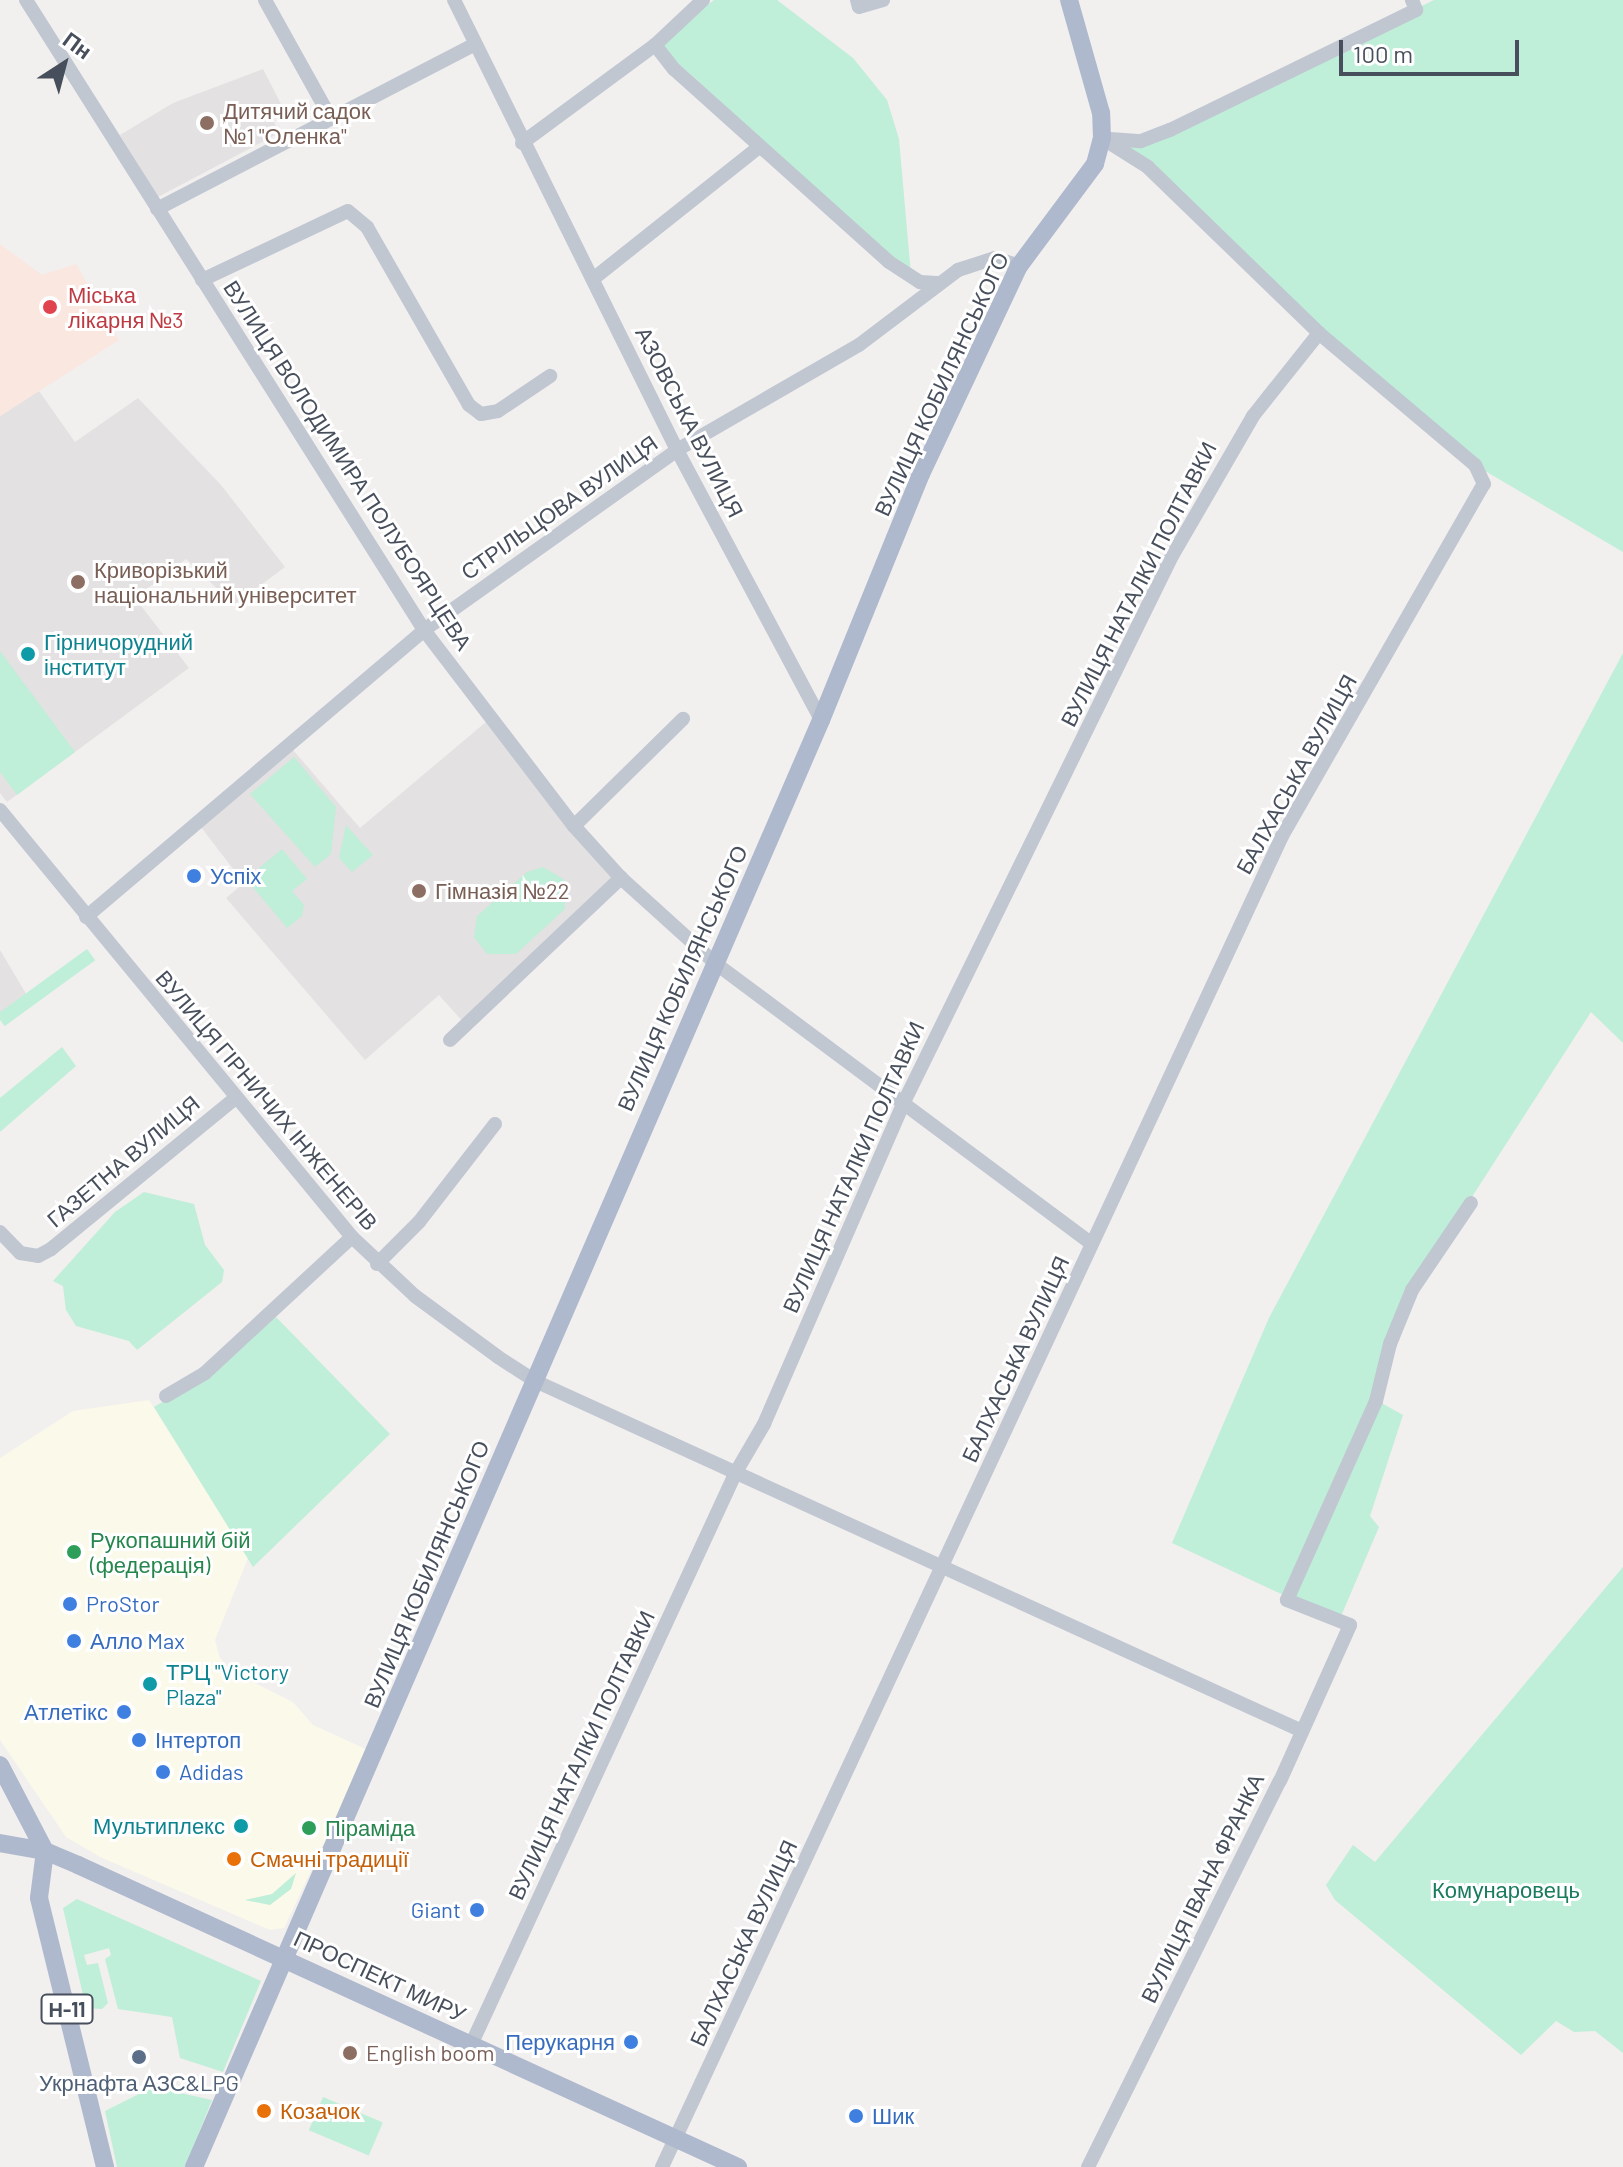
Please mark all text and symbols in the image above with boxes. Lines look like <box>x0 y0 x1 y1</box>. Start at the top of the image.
north arrow <box>24 24 104 104</box>
scale bar <box>1343 24 1523 74</box>
text: Пн <box>59 26 98 64</box>
text: 100 m <box>1353 39 1413 68</box>
place label: Дитячий садок №1 "Оленка" <box>223 97 371 148</box>
marker: Дитячий садок №1 "Оленка" <box>198 114 216 132</box>
street label: ВУЛИЦЯ КОБИЛЯНСЬКОГО <box>868 248 1014 520</box>
street label: ВУЛИЦЯ ВОЛОДИМИРА ПОЛУБОЯРЦЕВА <box>218 275 478 655</box>
place label: Міська лікарня №3 <box>68 281 184 332</box>
marker: Міська лікарня №3 <box>39 296 61 318</box>
street label: АЗОВСЬКА ВУЛИЦЯ <box>630 322 750 522</box>
street label: СТРІЛЬЦОВА ВУЛИЦЯ <box>456 429 662 585</box>
street label: ВУЛИЦЯ НАТАЛКИ ПОЛТАВКИ <box>1055 437 1221 731</box>
place label: Криворізький національний університет <box>94 556 357 608</box>
marker: Криворізький національний університет <box>69 573 87 591</box>
place label: Гірничорудний інститут <box>44 628 193 680</box>
marker: Гірничорудний інститут <box>19 645 37 663</box>
street label: БАЛХАСЬКА ВУЛИЦЯ <box>1230 670 1362 878</box>
street label: ВУЛИЦЯ КОБИЛЯНСЬКОГО <box>611 841 753 1115</box>
place label: Успіх <box>210 863 261 889</box>
marker: Успіх <box>185 867 203 885</box>
place label: Гімназія №22 <box>435 878 570 904</box>
marker: Гімназія №22 <box>410 882 428 900</box>
street label: ВУЛИЦЯ ГІРНИЧИХ ІНЖЕНЕРІВ <box>151 965 383 1235</box>
street label: ВУЛИЦЯ НАТАЛКИ ПОЛТАВКИ <box>777 1017 929 1317</box>
street label: ГАЗЕТНА ВУЛИЦЯ <box>41 1090 205 1232</box>
street label: БАЛХАСЬКА ВУЛИЦЯ <box>956 1252 1074 1466</box>
street label: ВУЛИЦЯ КОБИЛЯНСЬКОГО <box>358 1436 494 1712</box>
place label: Рукопашний бій (федерація) <box>90 1526 250 1578</box>
marker: Рукопашний бій (федерація) <box>65 1543 83 1561</box>
place label: ProStor <box>86 1591 159 1617</box>
marker: ProStor <box>61 1595 79 1613</box>
street label: ВУЛИЦЯ НАТАЛКИ ПОЛТАВКИ <box>502 1606 660 1904</box>
place label: Алло Max <box>90 1628 185 1654</box>
marker: Алло Max <box>65 1632 83 1650</box>
place label: ТРЦ "Victory Plaza" <box>166 1658 289 1710</box>
marker: ТРЦ "Victory Plaza" <box>141 1675 159 1693</box>
place label: Атлетікс <box>24 1699 108 1725</box>
marker: Атлетікс <box>115 1703 133 1721</box>
place label: Інтертоп <box>155 1727 241 1753</box>
marker: Інтертоп <box>130 1731 148 1749</box>
place label: Adidas <box>179 1759 244 1785</box>
marker: Adidas <box>154 1763 172 1781</box>
street label: ВУЛИЦЯ ІВАНА ФРАНКА <box>1135 1769 1269 2007</box>
place label: Мультиплекс <box>93 1813 225 1839</box>
place label: Піраміда <box>325 1815 415 1841</box>
marker: Мультиплекс <box>232 1817 250 1835</box>
marker: Піраміда <box>300 1819 318 1837</box>
street label: БАЛХАСЬКА ВУЛИЦЯ <box>684 1836 802 2050</box>
place label: Смачні традиції <box>250 1846 409 1872</box>
marker: Смачні традиції <box>225 1850 243 1868</box>
park label: Комунаровець <box>1432 1877 1580 1903</box>
place label: Giant <box>411 1897 461 1923</box>
marker: Giant <box>468 1901 486 1919</box>
street label: ПРОСПЕКТ МИРУ <box>290 1925 470 2027</box>
road number: Н-11 <box>39 1993 95 2025</box>
place label: Перукарня <box>505 2029 615 2055</box>
marker: Перукарня <box>622 2033 640 2051</box>
place label: English boom <box>366 2040 494 2066</box>
marker: English boom <box>341 2044 359 2062</box>
marker: Укрнафта АЗС&LPG <box>130 2048 148 2066</box>
place label: Укрнафта АЗС&LPG <box>39 2070 239 2096</box>
place label: Козачок <box>280 2098 360 2124</box>
marker: Козачок <box>255 2102 273 2120</box>
place label: Шик <box>872 2103 914 2129</box>
marker: Шик <box>847 2107 865 2125</box>

